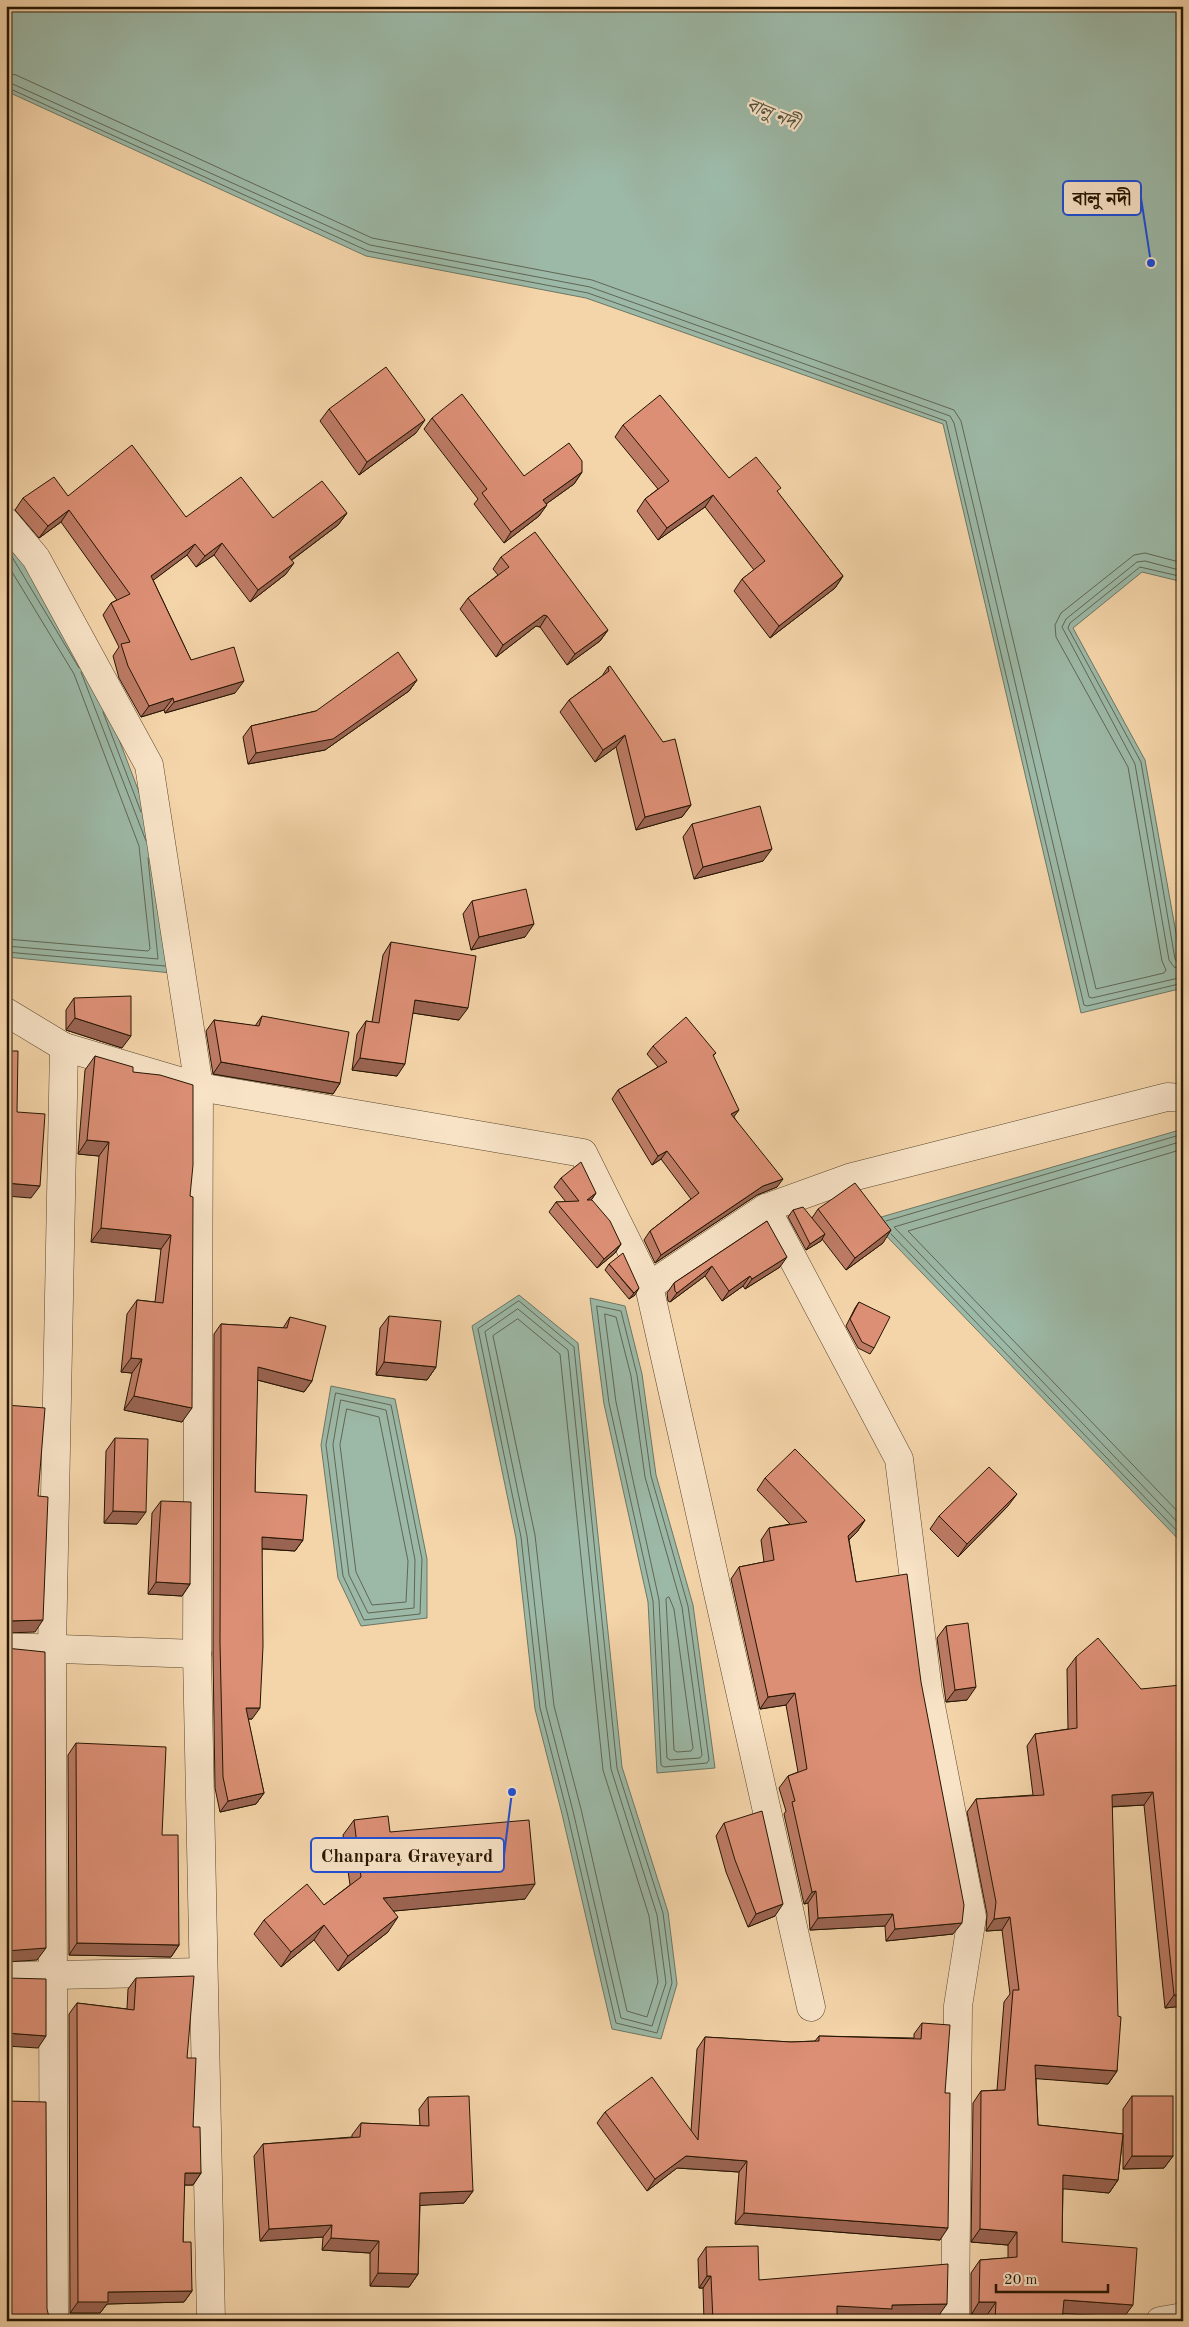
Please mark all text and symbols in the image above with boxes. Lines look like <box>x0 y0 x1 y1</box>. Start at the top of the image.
water label: বালু নদী <box>743 93 804 135</box>
callout: বালু নদী <box>1063 181 1141 215</box>
text: বালু নদী <box>1072 187 1131 210</box>
callout: Chanpara Graveyard <box>311 1838 504 1872</box>
text: Chanpara Graveyard <box>321 1848 493 1867</box>
scale bar <box>996 2262 1109 2294</box>
text: 20 m <box>1004 2273 1038 2288</box>

